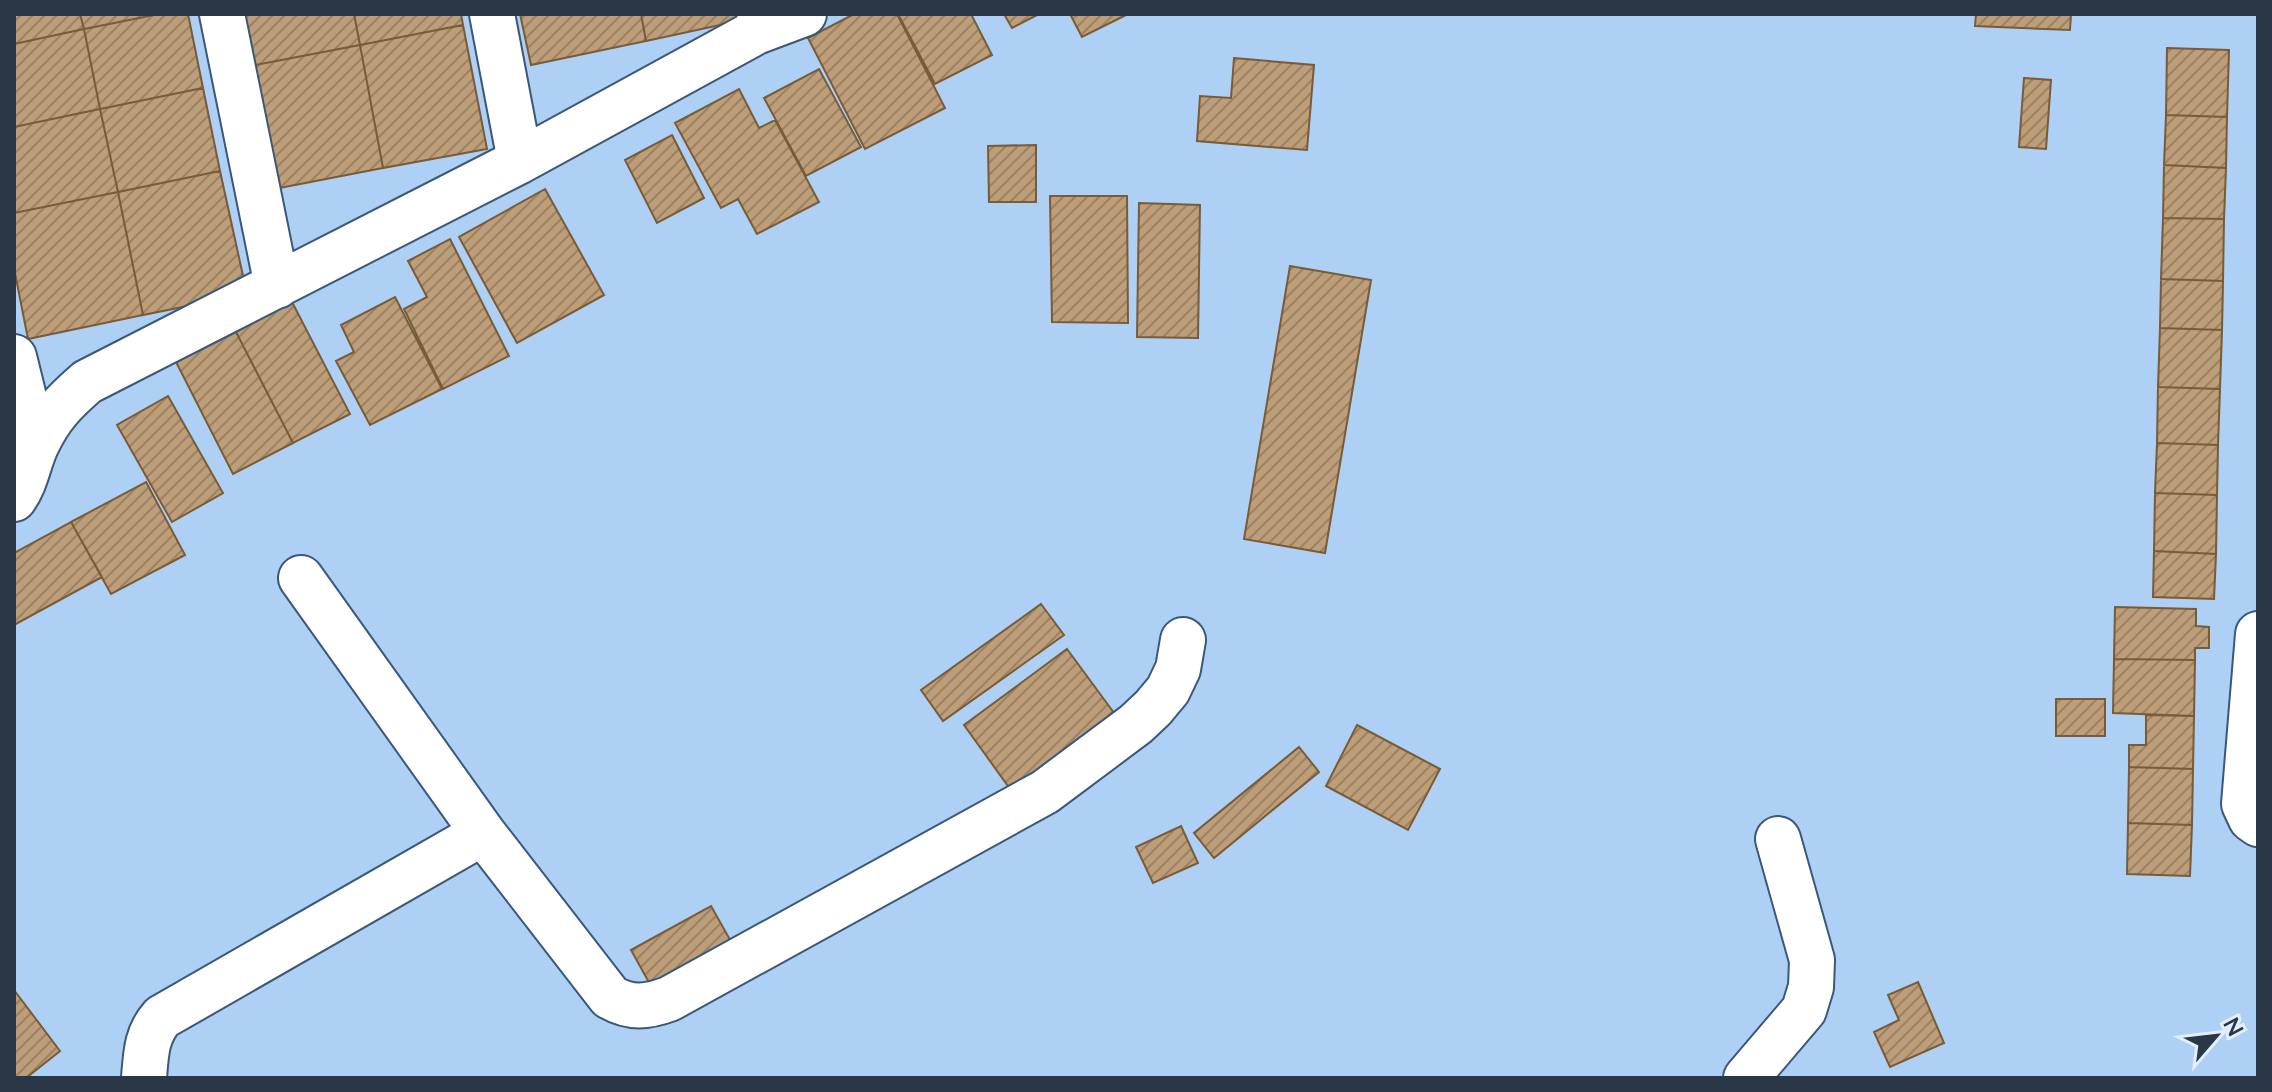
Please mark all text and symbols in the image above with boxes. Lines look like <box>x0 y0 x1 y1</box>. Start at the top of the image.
north arrow <box>2176 996 2256 1076</box>
text: N <box>2218 1013 2250 1040</box>

